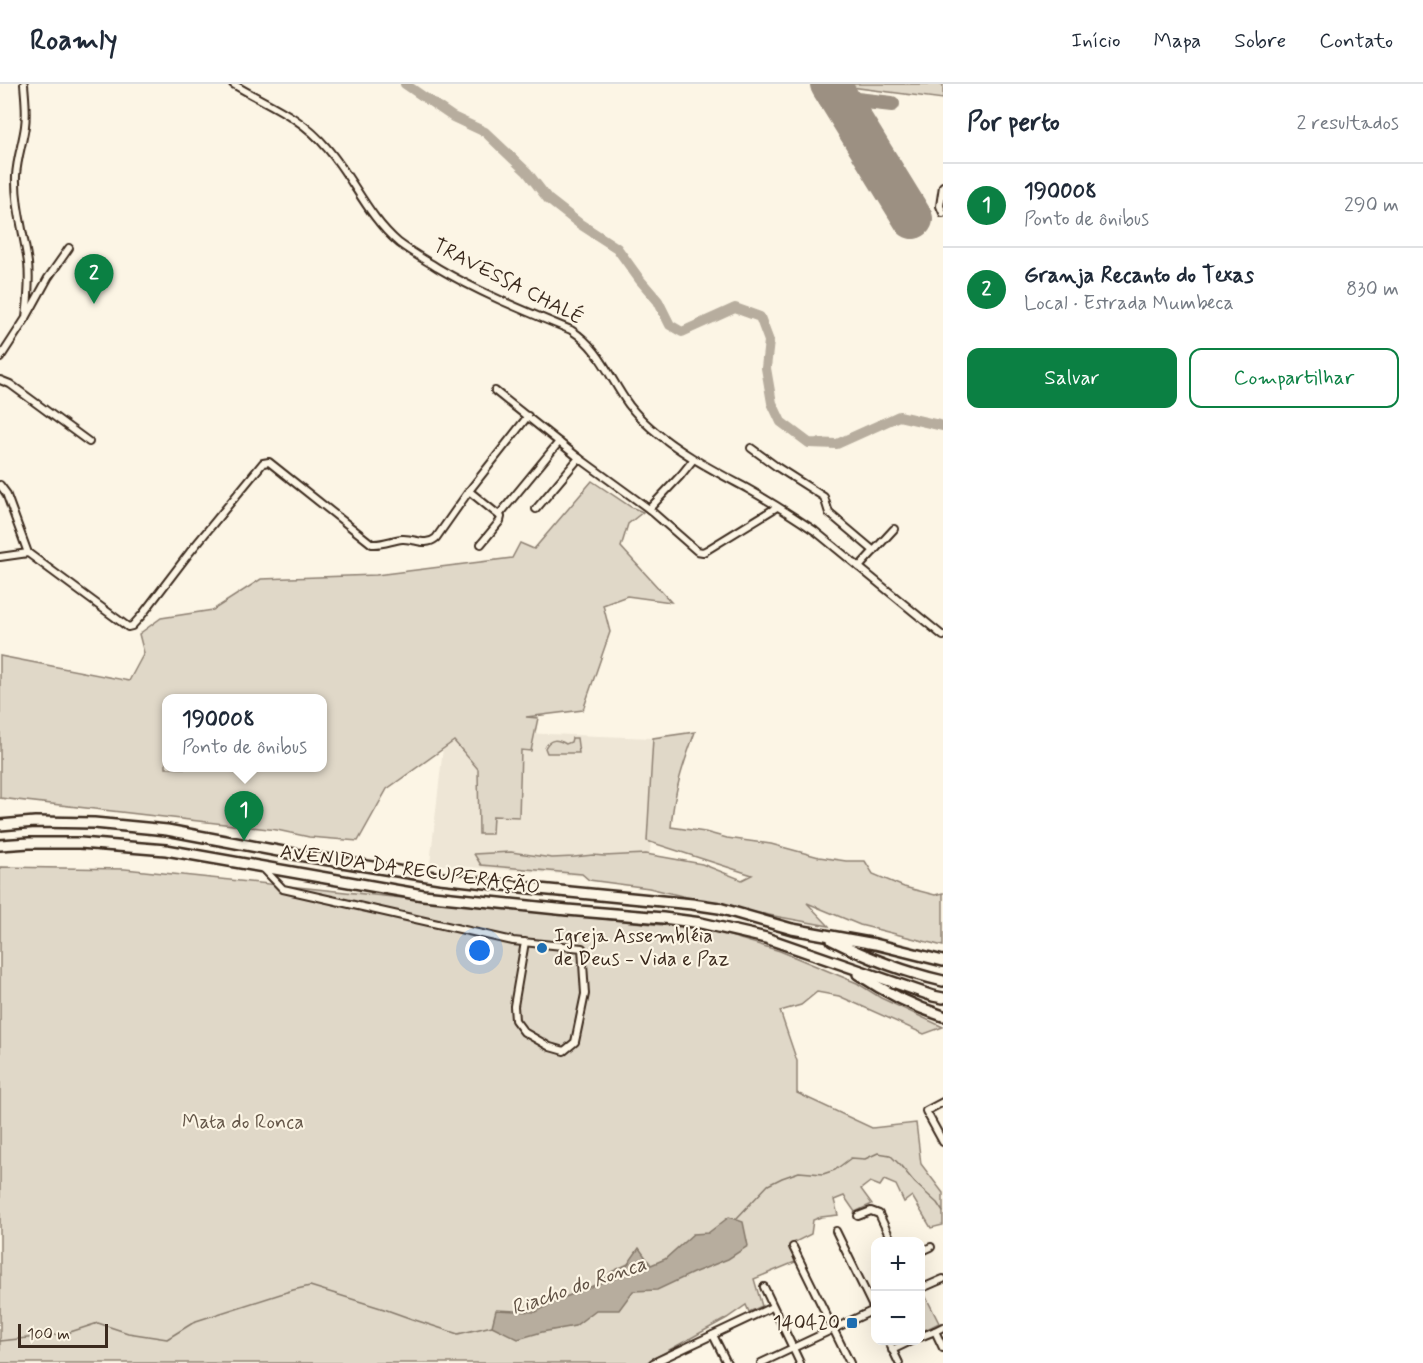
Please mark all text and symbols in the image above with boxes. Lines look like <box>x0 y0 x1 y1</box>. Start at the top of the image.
text: Roamly <box>30 23 118 60</box>
text: Início <box>1071 27 1121 55</box>
text: Mapa <box>1154 27 1201 55</box>
text: Sobre <box>1234 27 1286 55</box>
text: Contato <box>1319 27 1393 55</box>
text: Por perto <box>967 106 1060 140</box>
text: 2 resultados <box>1296 110 1399 137</box>
text: 190008 <box>1024 178 1097 206</box>
text: 1 <box>982 192 991 219</box>
text: 290 m <box>1344 192 1399 219</box>
text: Ponto de ônibus <box>1024 206 1149 233</box>
street label: TRAVESSA CHALÉ <box>428 232 588 332</box>
pin: 2 <box>74 254 113 304</box>
text: Granja Recanto do Texas <box>1024 262 1254 290</box>
text: 2 <box>982 276 991 303</box>
text: 830 m <box>1346 276 1399 303</box>
text: Local · Estrada Mumbeca <box>1024 290 1234 317</box>
button: Salvar <box>967 348 1177 408</box>
button: Compartilhar <box>1189 348 1399 408</box>
popup <box>162 694 327 772</box>
text: 190008 <box>182 706 255 734</box>
text: Ponto de ônibus <box>182 734 307 761</box>
pin: 1 <box>224 792 264 841</box>
street label: AVENIDA DA RECUPERAÇÃO <box>278 838 542 902</box>
place label: Igreja Assembléia de Deus - Vida e Paz <box>554 923 730 973</box>
your location <box>465 936 494 965</box>
marker: Igreja Assembléia de Deus - Vida e Paz <box>535 941 549 955</box>
park label: Mata do Ronca <box>182 1109 304 1136</box>
map controls <box>871 1237 925 1345</box>
button: + <box>871 1237 925 1291</box>
water label: Riacho do Ronca <box>508 1250 651 1322</box>
button: − <box>871 1291 925 1345</box>
place label: 140420 <box>773 1310 840 1337</box>
marker: 140420 <box>845 1316 859 1330</box>
scale bar <box>18 1321 108 1348</box>
text: 100 m <box>27 1324 70 1345</box>

